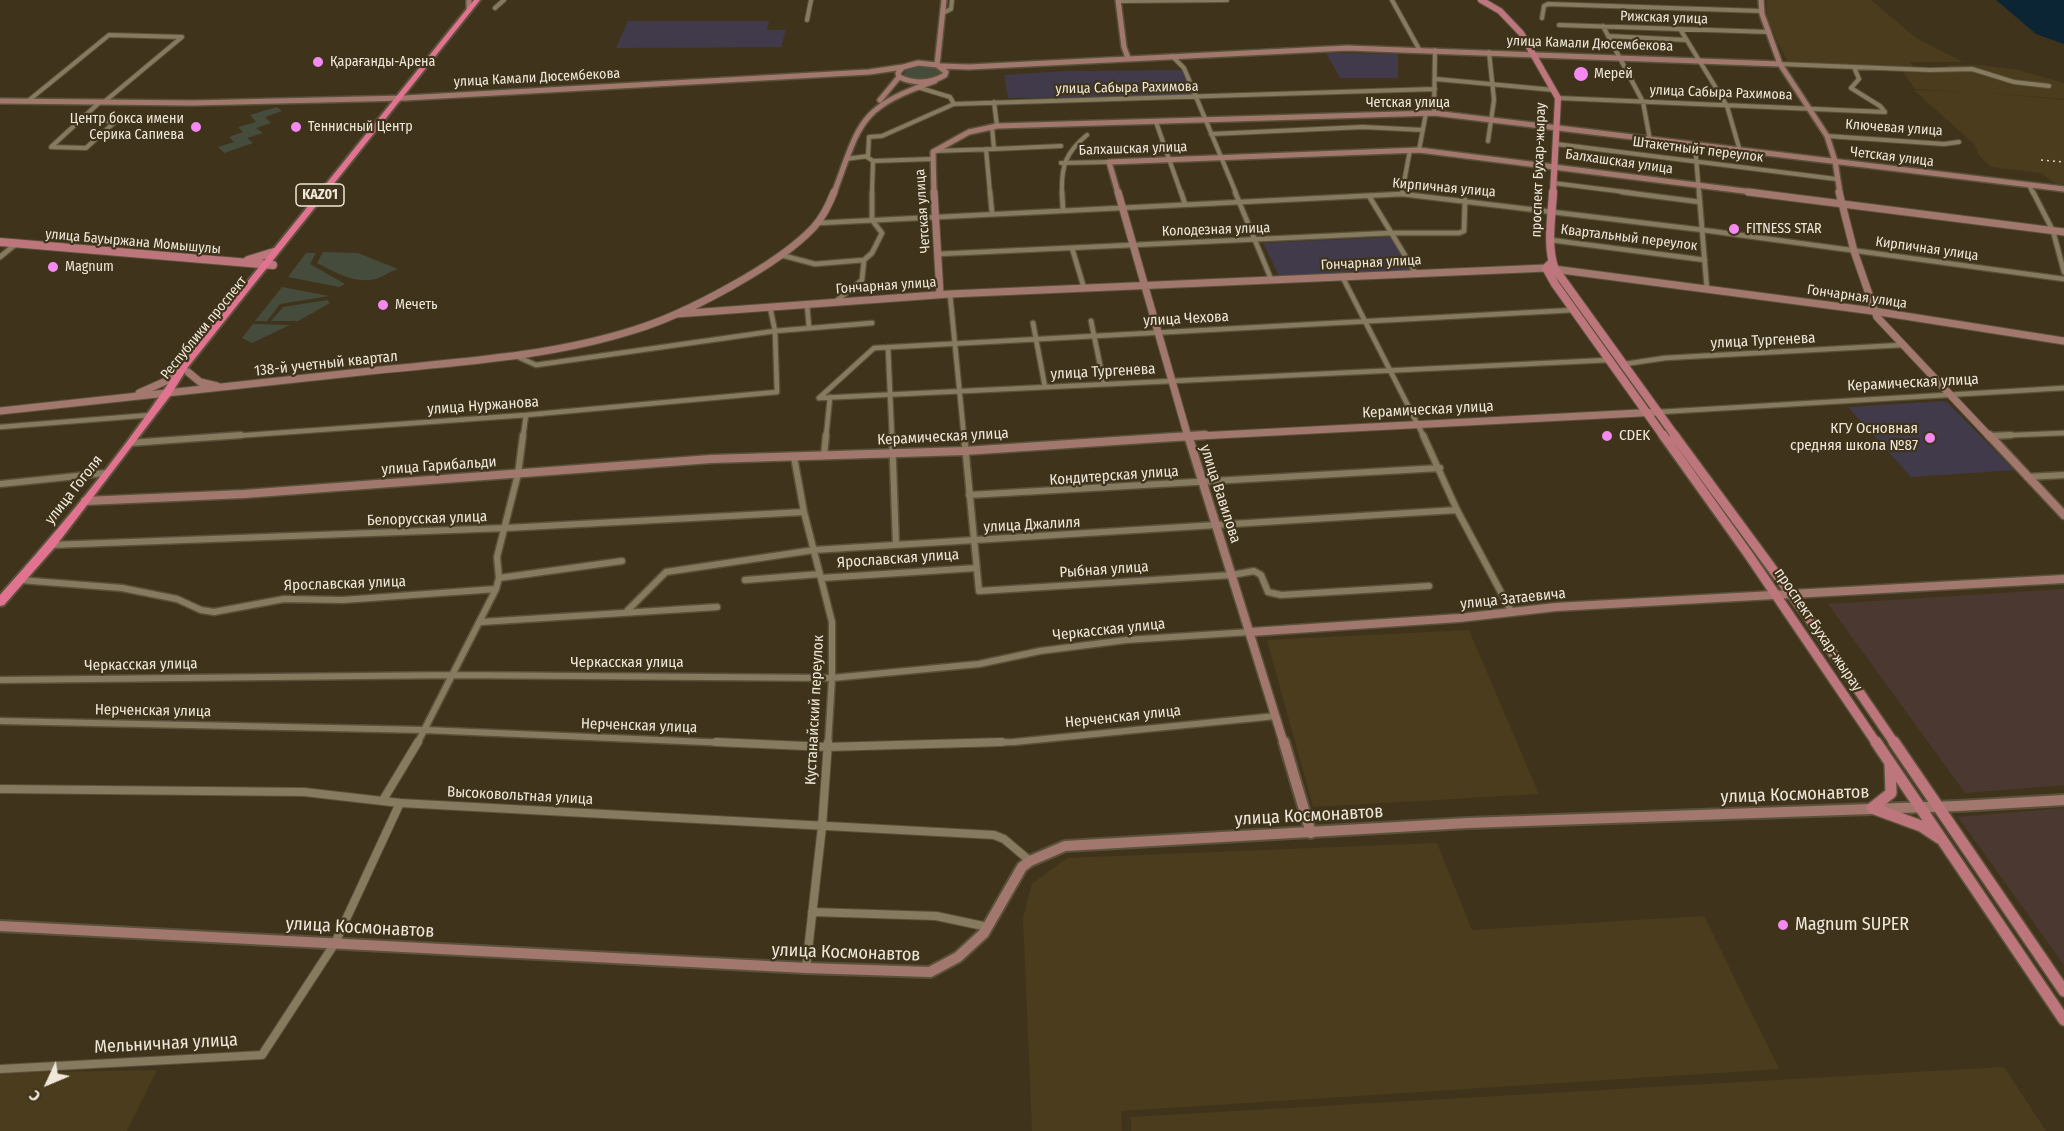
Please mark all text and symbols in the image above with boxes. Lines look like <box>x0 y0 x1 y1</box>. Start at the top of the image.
street label: Рижская улица <box>1620 8 1708 28</box>
street label: улица Камали Дюсембекова <box>1506 33 1674 55</box>
place label: Қарағанды-Арена <box>330 54 435 70</box>
marker: Қарағанды-Арена <box>311 55 325 69</box>
street label: улица Камали Дюсембекова <box>453 65 621 91</box>
marker: Мерей <box>1572 65 1590 83</box>
place label: Мерей <box>1594 66 1633 82</box>
street label: улица Сабыра Рахимова <box>1055 78 1199 98</box>
street label: улица Сабыра Рахимова <box>1649 82 1793 104</box>
street label: Четская улица <box>1366 95 1450 111</box>
street label: проспект Бухар-жырау <box>1528 102 1550 238</box>
place label: Центр бокса имени Серика Сапиева <box>70 111 184 144</box>
street label: Ключевая улица <box>1845 116 1943 140</box>
place label: Теннисный Центр <box>308 119 413 135</box>
marker: Центр бокса имени Серика Сапиева <box>189 120 203 134</box>
marker: Теннисный Центр <box>289 120 303 134</box>
street label: Штакетныйт переулок <box>1632 134 1764 166</box>
street label: Балхашская улица <box>1078 139 1188 159</box>
street label: Четская улица <box>1849 144 1935 170</box>
street label: Балхашская улица <box>1564 146 1674 178</box>
street label: Четская улица <box>912 168 934 254</box>
street label: Кирпичная улица <box>1392 175 1496 201</box>
road number: KАZ01 <box>296 184 344 206</box>
street label: Колодезная улица <box>1162 220 1270 240</box>
street label: Квартальный переулок <box>1560 221 1698 255</box>
place label: FITNESS STAR <box>1746 221 1822 237</box>
marker: FITNESS STAR <box>1727 222 1741 236</box>
street label: улица Бауыржана Момышулы <box>45 226 221 258</box>
street label: Кирпичная улица <box>1874 233 1980 265</box>
street label: Гончарная улица <box>1320 252 1422 274</box>
place label: Magnum <box>65 259 114 275</box>
marker: Magnum <box>46 260 60 274</box>
street label: Республики проспект <box>157 273 251 383</box>
street label: Гончарная улица <box>835 274 937 298</box>
street label: Гончарная улица <box>1806 282 1908 312</box>
place label: Мечеть <box>395 297 438 313</box>
marker: Мечеть <box>376 298 390 312</box>
street label: улица Чехова <box>1143 308 1229 330</box>
street label: улица Тургенева <box>1710 329 1816 353</box>
street label: 138-й учетный квартал <box>253 348 399 380</box>
street label: улица Тургенева <box>1050 360 1156 384</box>
street label: Керамическая улица <box>1847 371 1979 395</box>
street label: улица Нуржанова <box>426 393 540 419</box>
street label: Керамическая улица <box>1362 398 1494 422</box>
place label: КГУ Основная средняя школа №87 <box>1790 420 1918 455</box>
street label: Керамическая улица <box>877 425 1009 449</box>
place label: CDEK <box>1619 427 1650 445</box>
marker: CDEK <box>1600 429 1614 443</box>
marker: КГУ Основная средняя школа №87 <box>1923 431 1937 445</box>
street label: улица Вавилова <box>1196 442 1244 546</box>
street label: улица Гоголя <box>41 452 107 528</box>
street label: улица Гарибальди <box>381 453 497 479</box>
street label: Кондитерская улица <box>1049 463 1179 489</box>
street label: Белорусская улица <box>366 508 488 530</box>
street label: улица Джалиля <box>983 513 1081 537</box>
street label: Ярославская улица <box>836 546 960 572</box>
street label: Рыбная улица <box>1059 558 1149 582</box>
street label: проспект Бухар-жырау <box>1770 565 1866 695</box>
street label: Ярославская улица <box>284 573 406 595</box>
street label: улица Затаевича <box>1459 585 1567 613</box>
street label: Черкасская улица <box>1052 615 1166 645</box>
street label: Кустанайский переулок <box>802 635 828 785</box>
street label: Черкасская улица <box>570 654 684 672</box>
street label: Черкасская улица <box>84 655 198 675</box>
street label: Нерченская улица <box>95 701 211 721</box>
street label: Нерченская улица <box>1064 702 1182 732</box>
street label: Нерченская улица <box>581 715 697 737</box>
street label: улица Космонавтов <box>1720 782 1870 808</box>
street label: Высоковольтная улица <box>446 783 594 809</box>
street label: улица Космонавтов <box>1234 801 1384 831</box>
street label: улица Космонавтов <box>285 913 435 943</box>
place label: Magnum SUPER <box>1795 914 1909 936</box>
marker: Magnum SUPER <box>1776 918 1790 932</box>
street label: улица Космонавтов <box>771 940 921 966</box>
street label: Мельничная улица <box>94 1029 238 1059</box>
north arrow <box>18 1053 78 1113</box>
text: С <box>25 1086 44 1105</box>

